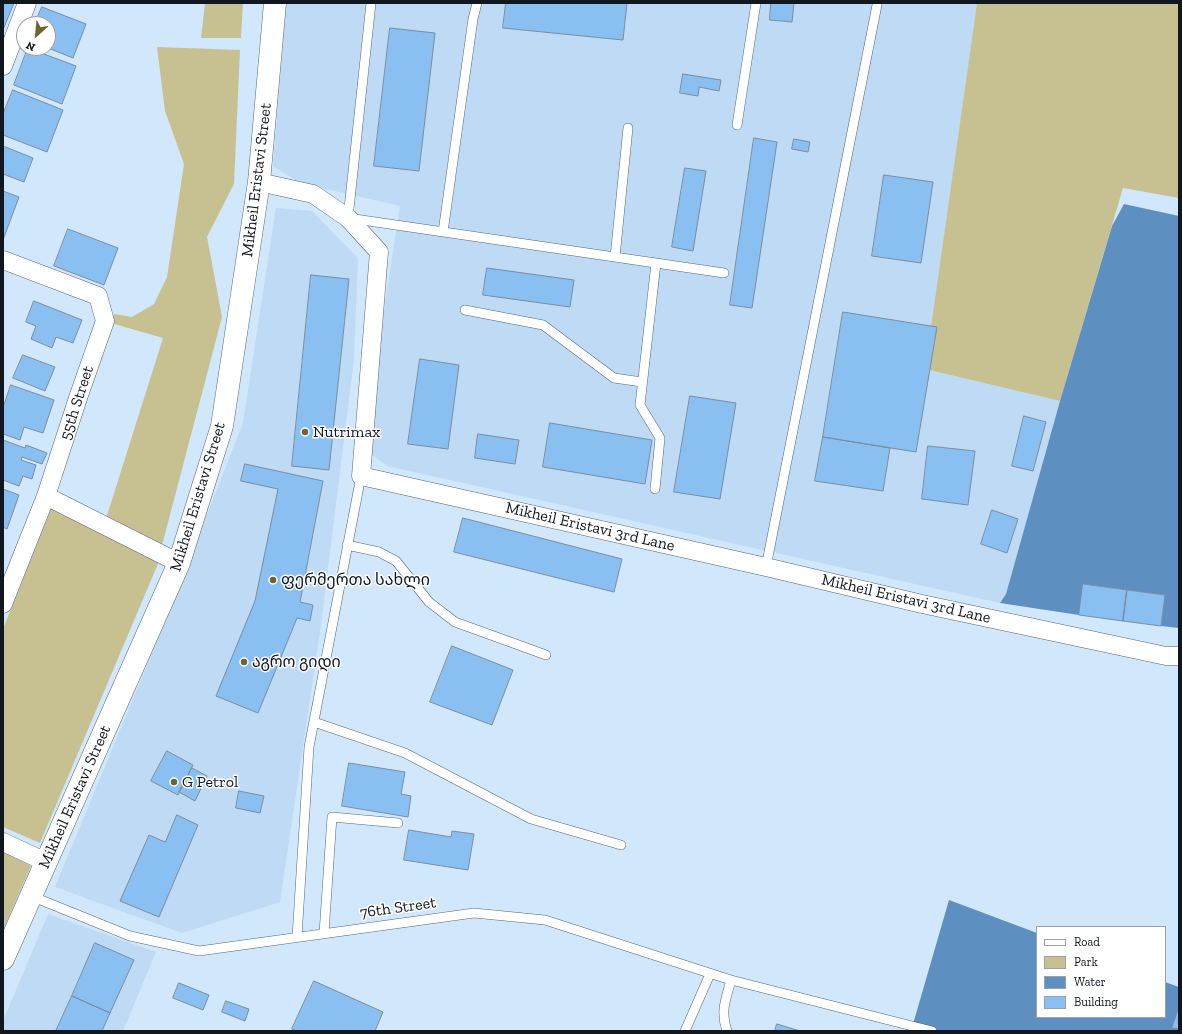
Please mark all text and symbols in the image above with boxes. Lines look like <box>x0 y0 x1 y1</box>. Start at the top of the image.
north arrow <box>16 16 56 56</box>
text: N <box>24 39 37 54</box>
street label: Mikheil Eristavi Street <box>238 102 276 258</box>
street label: 55th Street <box>56 363 98 443</box>
street label: Mikheil Eristavi Street <box>166 420 230 574</box>
place label: Nutrimax <box>313 422 380 442</box>
marker: Nutrimax <box>300 427 310 437</box>
street label: Mikheil Eristavi 3rd Lane <box>504 498 676 556</box>
place label: ფერმერთა სახლი <box>281 570 430 590</box>
street label: Mikheil Eristavi 3rd Lane <box>820 570 992 628</box>
marker: ფერმერთა სახლი <box>268 575 278 585</box>
place label: აგრო გიდი <box>252 652 341 672</box>
marker: აგრო გიდი <box>239 657 249 667</box>
street label: Mikheil Eristavi Street <box>35 722 115 872</box>
place label: G Petrol <box>182 772 238 792</box>
marker: G Petrol <box>169 777 179 787</box>
street label: 76th Street <box>359 893 437 923</box>
legend <box>1036 926 1166 1018</box>
text: Road <box>1074 935 1100 949</box>
text: Park <box>1074 955 1098 969</box>
text: Water <box>1074 975 1106 989</box>
text: Building <box>1074 995 1118 1009</box>

